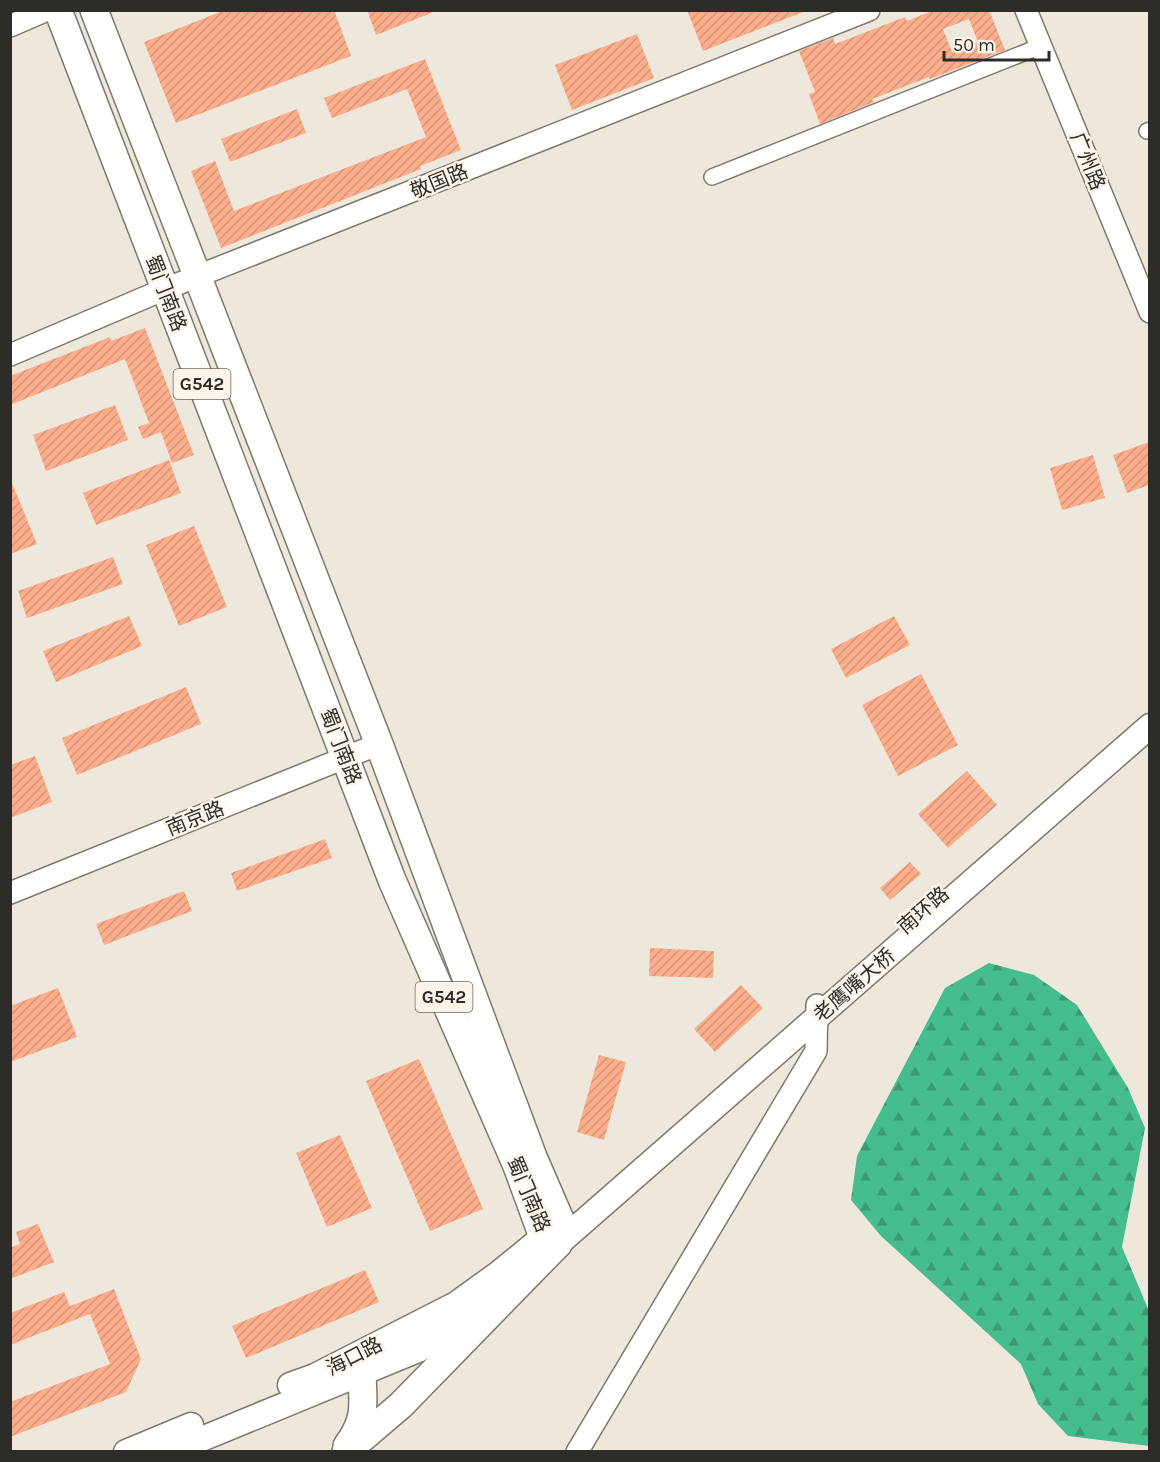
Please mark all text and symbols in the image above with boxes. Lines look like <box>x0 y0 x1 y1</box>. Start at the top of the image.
scale bar <box>944 24 1049 62</box>
text: 50 m <box>953 34 995 56</box>
street label: 广州路 <box>1066 129 1109 193</box>
street label: 敬国路 <box>407 160 471 203</box>
street label: 蜀门南路 <box>140 252 191 335</box>
road number: G542 <box>174 369 230 399</box>
street label: 蜀门南路 <box>315 705 366 788</box>
street label: 南京路 <box>163 797 227 840</box>
street label: 南环路 <box>893 882 954 939</box>
street label: 老鹰嘴大桥 <box>809 944 900 1027</box>
road number: G542 <box>416 982 472 1012</box>
street label: 蜀门南路 <box>502 1153 555 1236</box>
street label: 海口路 <box>322 1333 386 1380</box>

